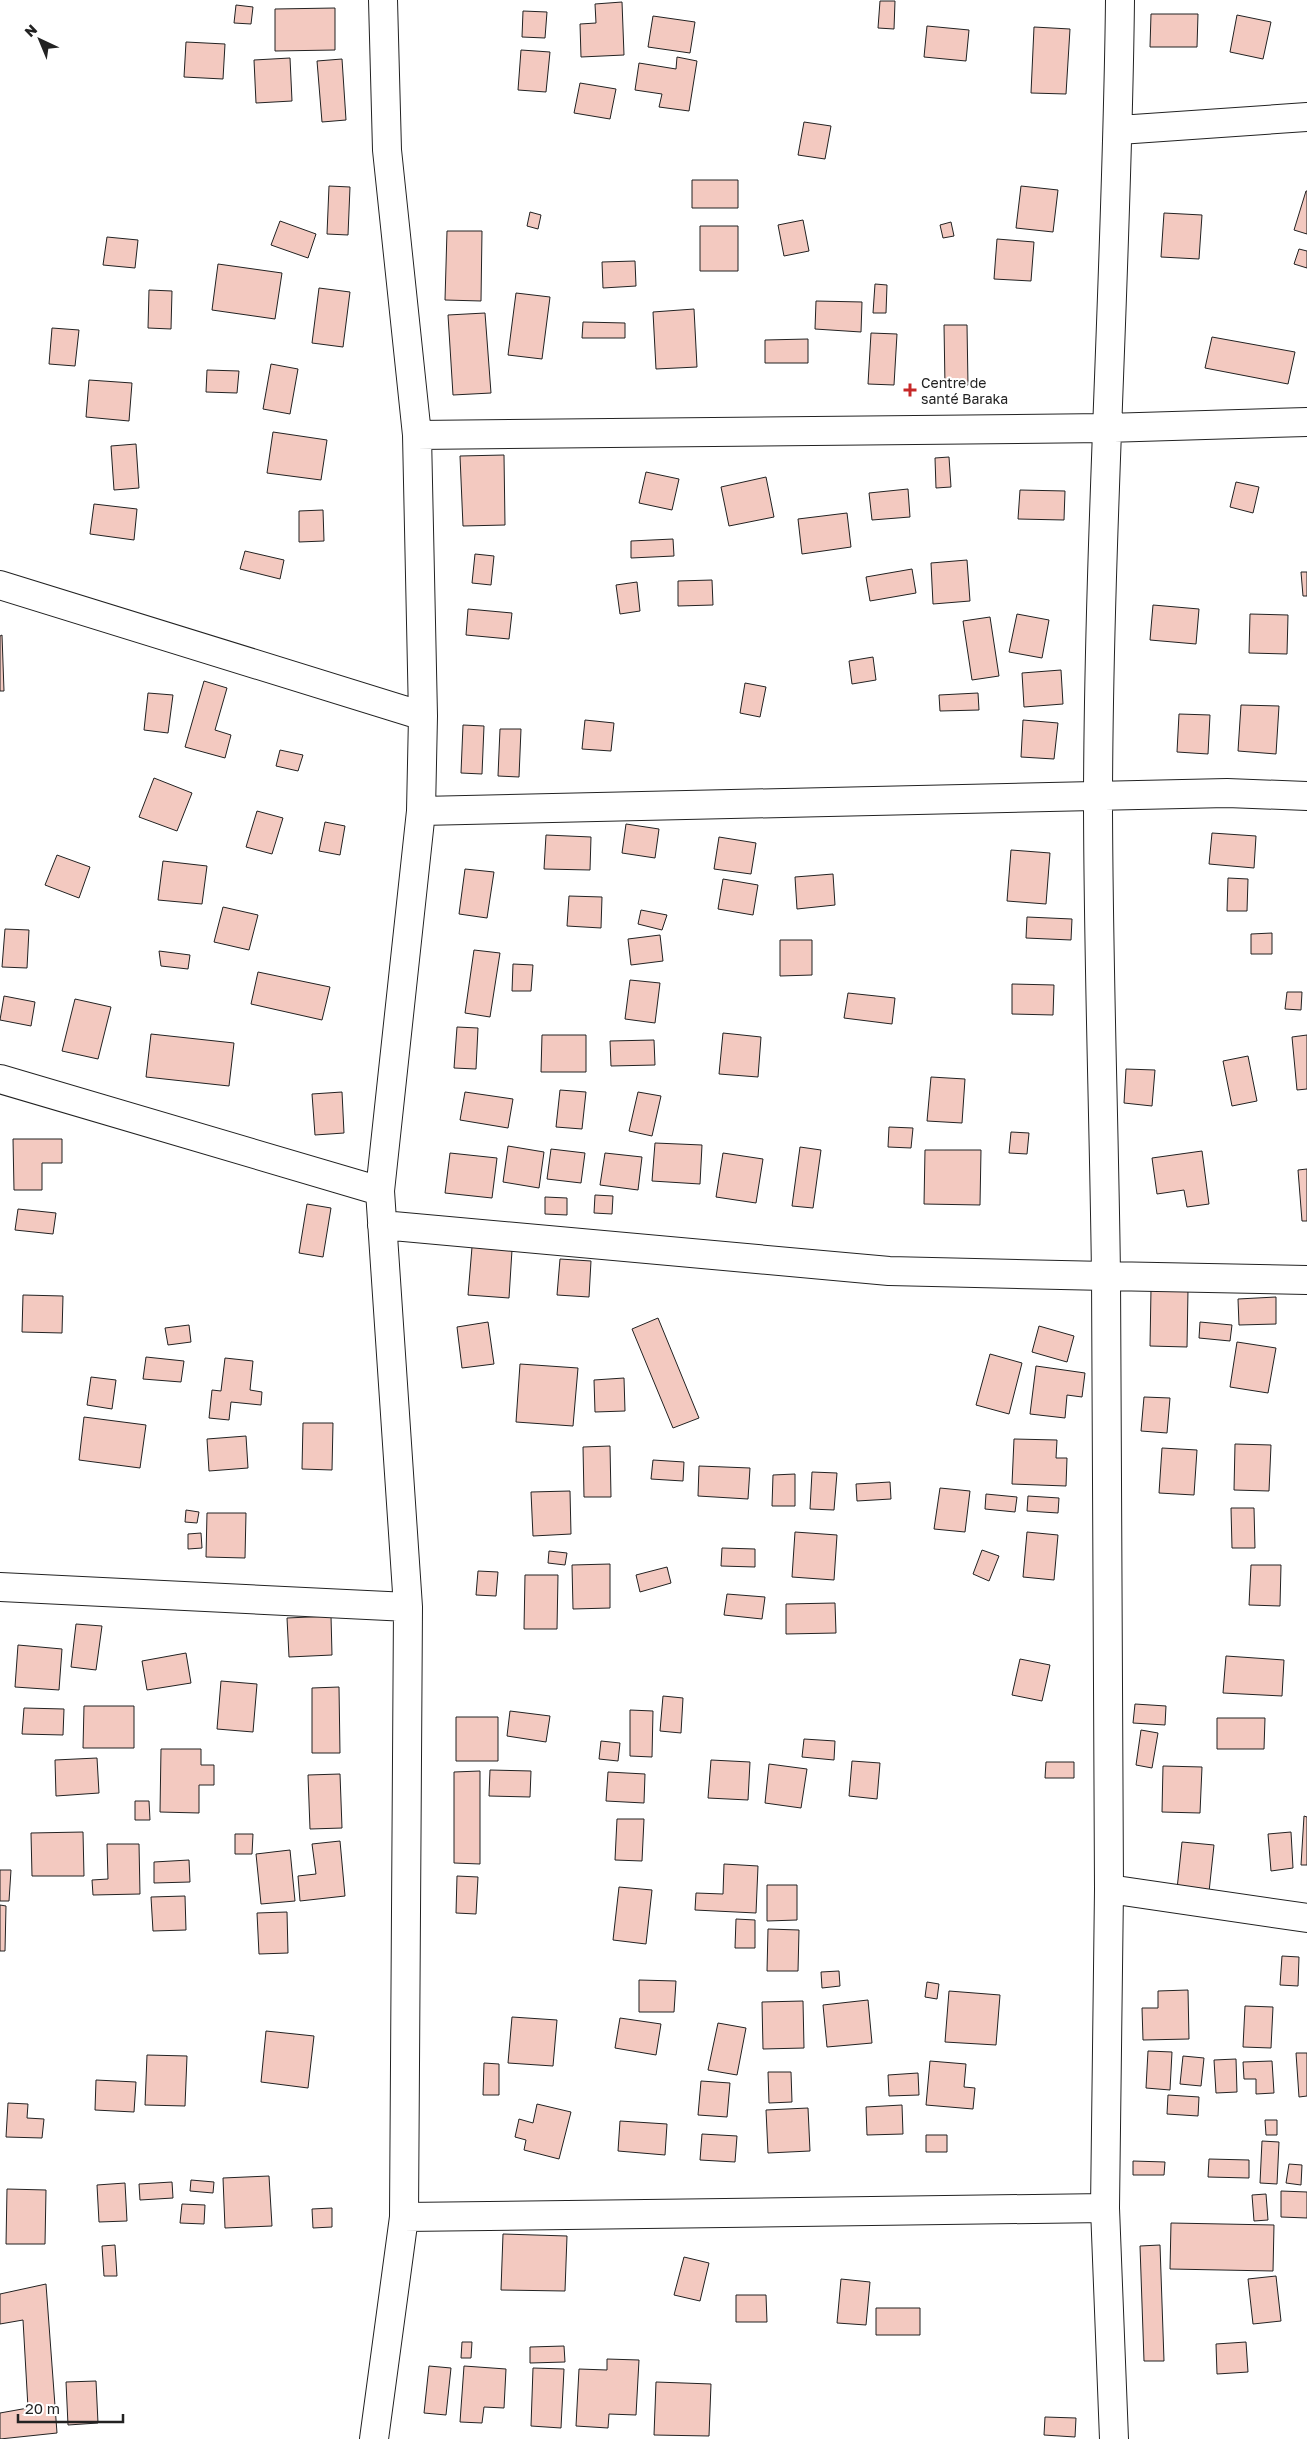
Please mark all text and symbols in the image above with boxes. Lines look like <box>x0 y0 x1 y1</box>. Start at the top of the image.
north arrow <box>15 15 65 65</box>
text: N <box>21 20 40 40</box>
place label: Centre de santé Baraka <box>921 374 1008 407</box>
marker: Centre de santé Baraka <box>903 383 917 397</box>
scale bar <box>18 2392 122 2424</box>
text: 20 m <box>25 2399 60 2417</box>

